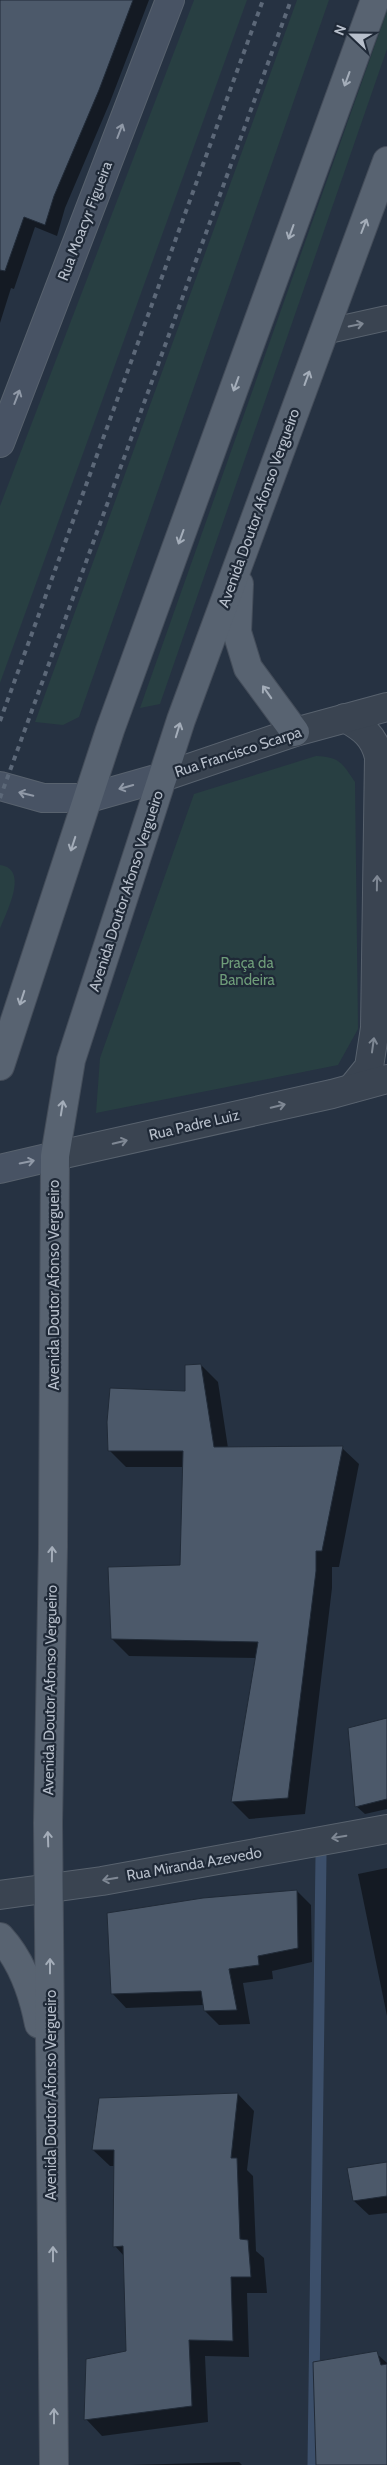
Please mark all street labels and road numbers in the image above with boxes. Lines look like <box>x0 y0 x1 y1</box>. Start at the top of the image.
street label: Rua Moacyr Figueira <box>54 158 116 283</box>
street label: Avenida Doutor Afonso Vergueiro <box>215 406 303 610</box>
street label: Rua Francisco Scarpa <box>172 723 304 781</box>
street label: Avenida Doutor Afonso Vergueiro <box>85 788 167 994</box>
street label: Rua Padre Luiz <box>147 1106 241 1144</box>
street label: Avenida Doutor Afonso Vergueiro <box>45 1180 63 1390</box>
street label: Avenida Doutor Afonso Vergueiro <box>39 1585 61 1795</box>
street label: Rua Miranda Azevedo <box>125 1843 263 1885</box>
street label: Avenida Doutor Afonso Vergueiro <box>42 1990 60 2200</box>

